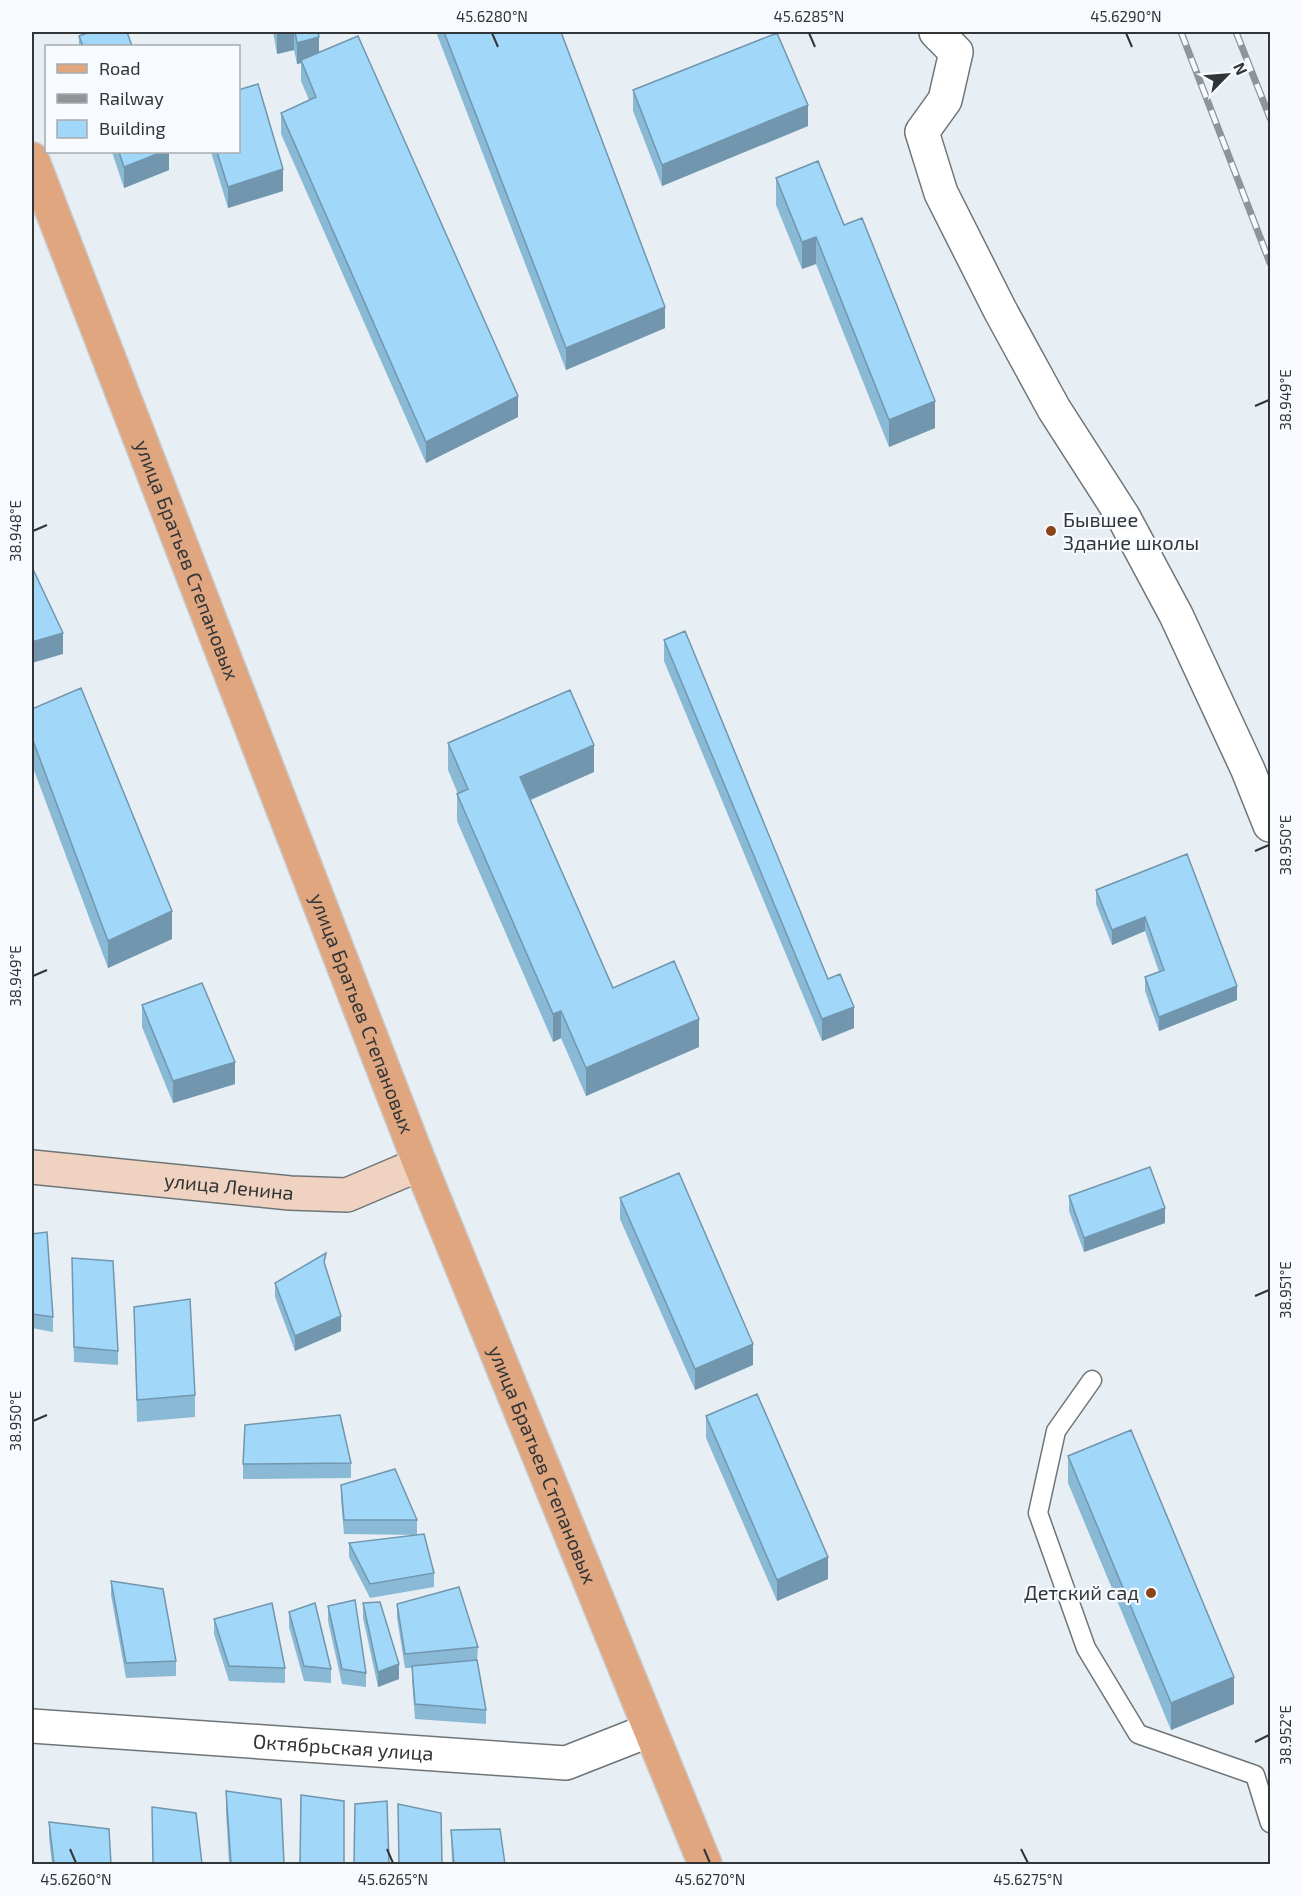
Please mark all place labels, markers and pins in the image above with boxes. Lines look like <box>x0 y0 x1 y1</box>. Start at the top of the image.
place label: Бывшее Здание школы <box>1063 507 1199 554</box>
marker: Бывшее Здание школы <box>1044 524 1058 538</box>
place label: Детский сад <box>1024 1580 1139 1604</box>
marker: Детский сад <box>1144 1586 1158 1600</box>

